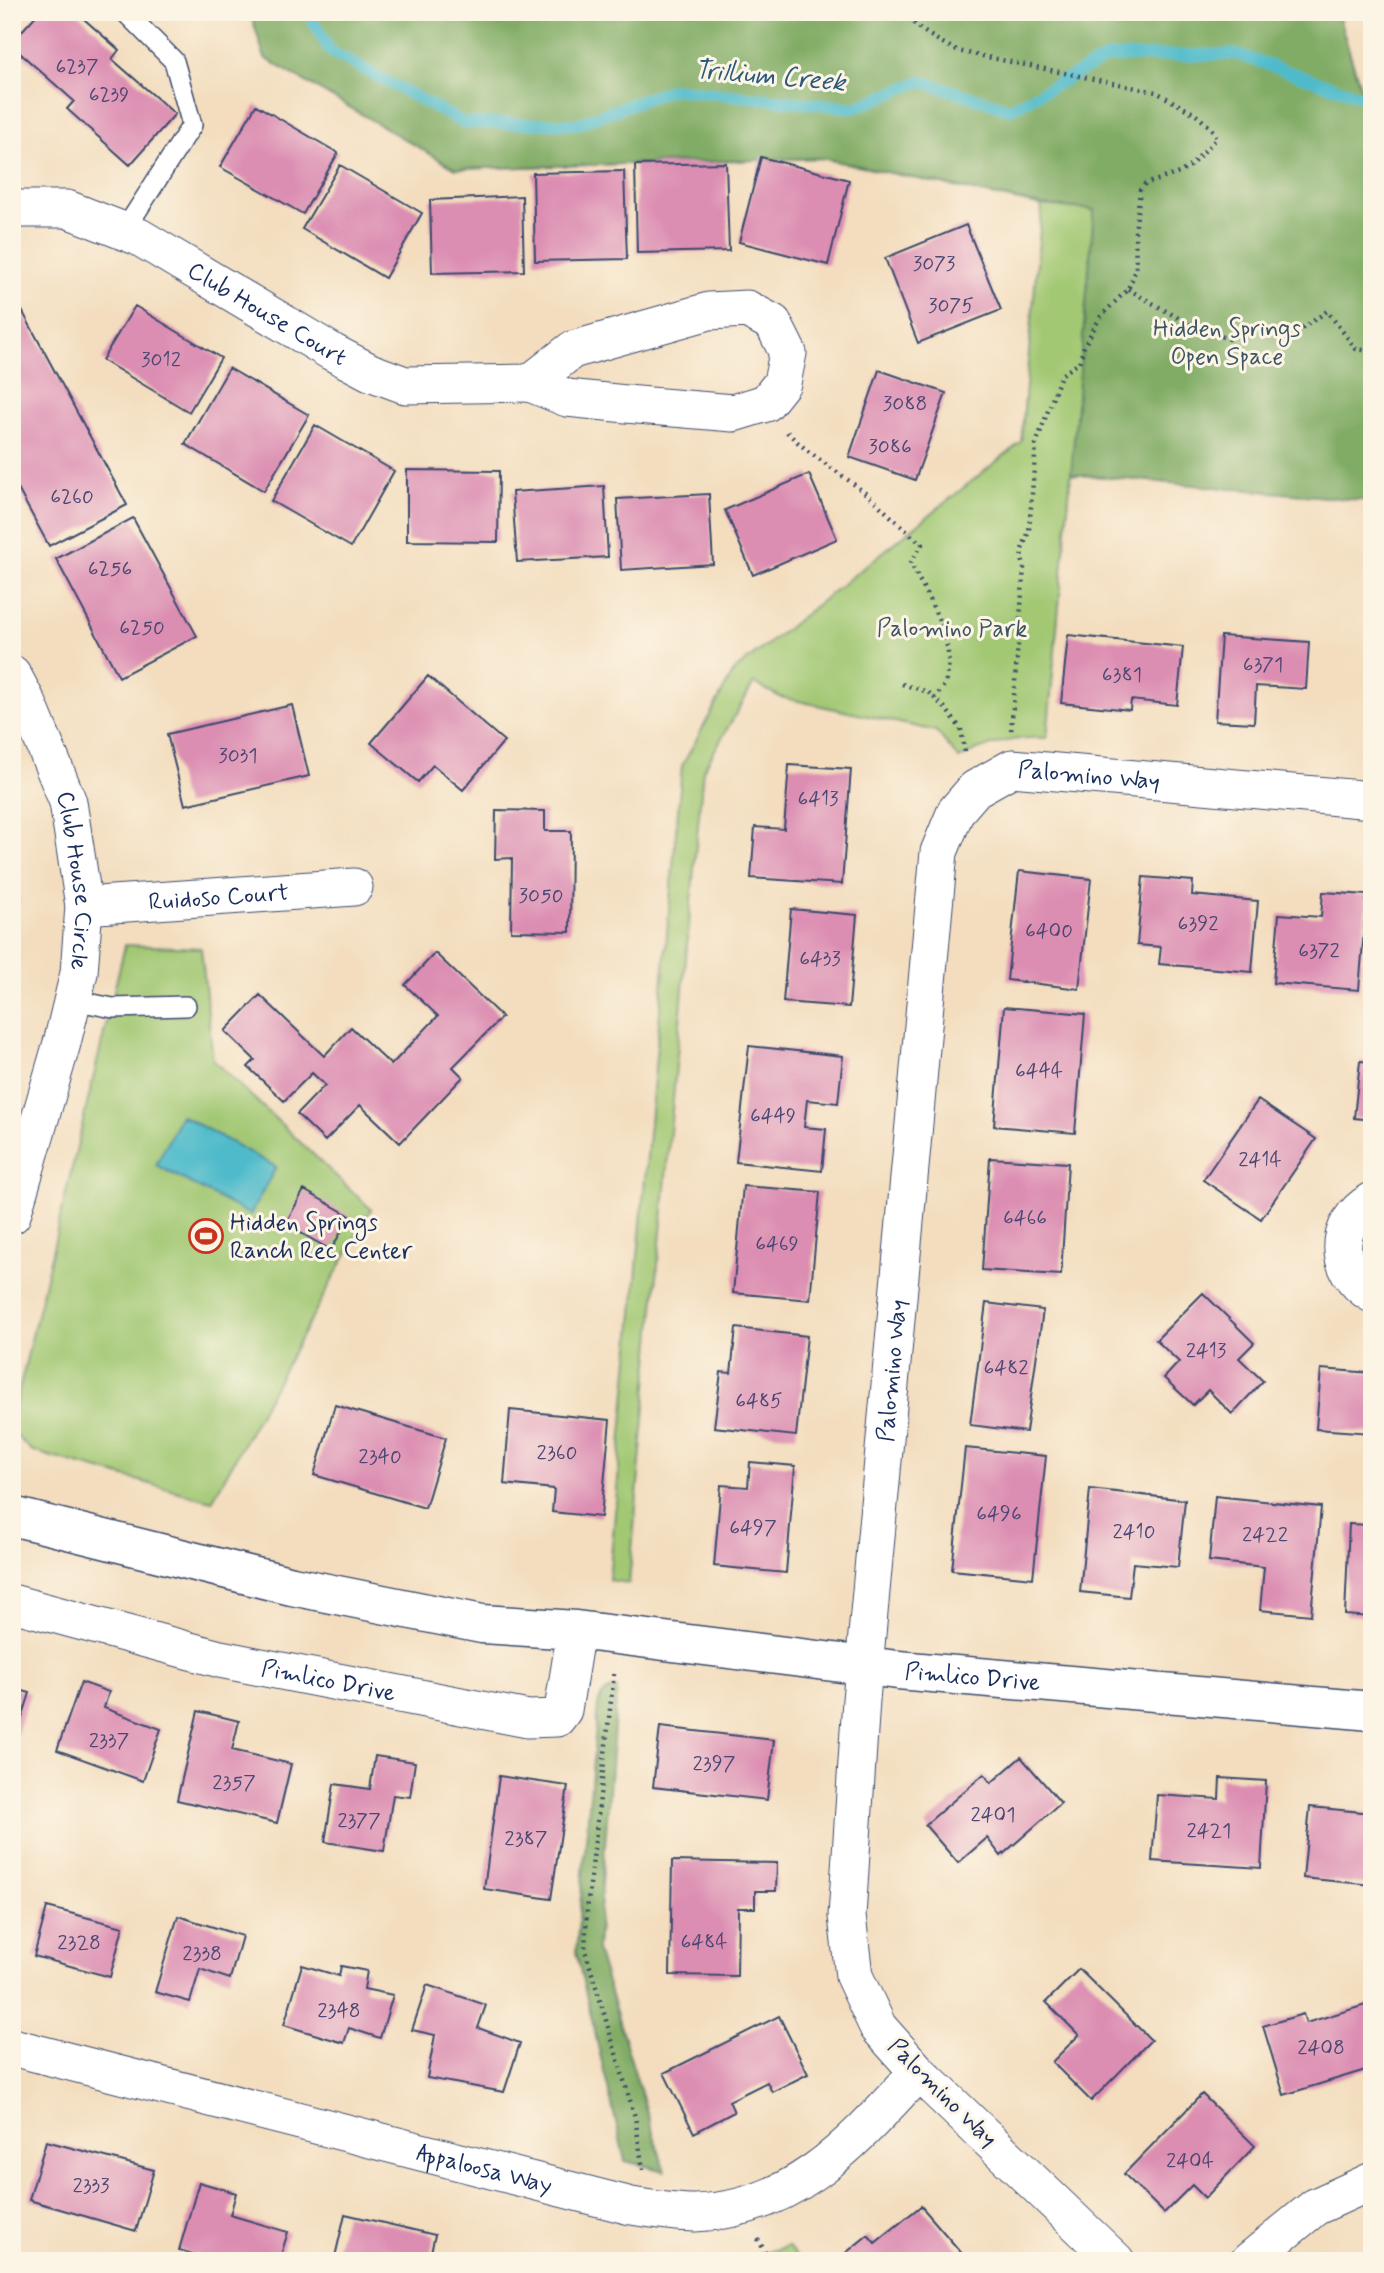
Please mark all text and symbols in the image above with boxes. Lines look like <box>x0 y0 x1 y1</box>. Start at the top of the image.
house number: 6237 <box>55 53 99 81</box>
water label: Trillium Creek <box>693 53 849 101</box>
house number: 6239 <box>89 81 129 109</box>
house number: 3073 <box>913 250 956 278</box>
street label: Club House Court <box>181 255 352 374</box>
house number: 3075 <box>928 292 974 320</box>
park label: Hidden Springs Open Space <box>1153 314 1301 373</box>
house number: 3012 <box>141 346 181 374</box>
house number: 3088 <box>883 390 927 418</box>
house number: 3086 <box>868 433 912 461</box>
house number: 6260 <box>50 483 94 511</box>
house number: 6256 <box>88 555 132 583</box>
house number: 6250 <box>119 614 165 642</box>
park label: Palomino Park <box>877 614 1027 645</box>
house number: 6371 <box>1243 651 1283 679</box>
house number: 6381 <box>1102 661 1142 689</box>
house number: 3031 <box>218 742 258 770</box>
street label: Palomino Way <box>1016 755 1161 798</box>
house number: 6413 <box>797 785 839 813</box>
street label: Club House Circle <box>48 786 98 971</box>
street label: Ruidoso Court <box>147 878 290 918</box>
house number: 3050 <box>519 882 563 910</box>
house number: 6392 <box>1178 910 1218 938</box>
house number: 6400 <box>1025 917 1073 945</box>
house number: 6372 <box>1298 937 1340 965</box>
house number: 6433 <box>799 945 841 973</box>
house number: 6444 <box>1015 1057 1063 1085</box>
house number: 6449 <box>750 1102 796 1130</box>
house number: 2414 <box>1238 1146 1282 1174</box>
house number: 6466 <box>1003 1204 1047 1232</box>
place label: Hidden Springs Ranch Rec Center <box>230 1208 413 1267</box>
sports icon: Hidden Springs Ranch Rec Center <box>187 1217 225 1255</box>
house number: 6469 <box>755 1230 799 1258</box>
street label: Palomino Way <box>871 1298 915 1443</box>
house number: 2413 <box>1186 1337 1227 1365</box>
house number: 6482 <box>983 1354 1029 1382</box>
house number: 6485 <box>735 1387 783 1415</box>
house number: 2360 <box>537 1439 577 1467</box>
house number: 2340 <box>358 1443 402 1471</box>
house number: 6496 <box>976 1500 1022 1528</box>
house number: 6497 <box>729 1514 777 1542</box>
house number: 2410 <box>1113 1518 1155 1546</box>
house number: 2422 <box>1242 1521 1288 1549</box>
street label: Pimlico Drive <box>258 1653 398 1710</box>
street label: Pimlico Drive <box>903 1657 1042 1699</box>
house number: 2337 <box>89 1727 129 1755</box>
house number: 2397 <box>693 1750 736 1778</box>
house number: 2357 <box>212 1769 256 1797</box>
house number: 2401 <box>970 1801 1016 1829</box>
house number: 2377 <box>337 1807 381 1835</box>
house number: 2421 <box>1187 1817 1231 1845</box>
house number: 2387 <box>504 1825 548 1853</box>
house number: 6484 <box>680 1928 728 1956</box>
house number: 2328 <box>57 1929 101 1957</box>
house number: 2338 <box>182 1940 222 1968</box>
house number: 2348 <box>317 1997 361 2025</box>
street label: Palomino Way <box>881 2032 1003 2154</box>
house number: 2408 <box>1297 2034 1345 2062</box>
street label: Appaloosa Way <box>412 2138 555 2202</box>
house number: 2404 <box>1166 2147 1214 2175</box>
house number: 2333 <box>72 2172 110 2200</box>

